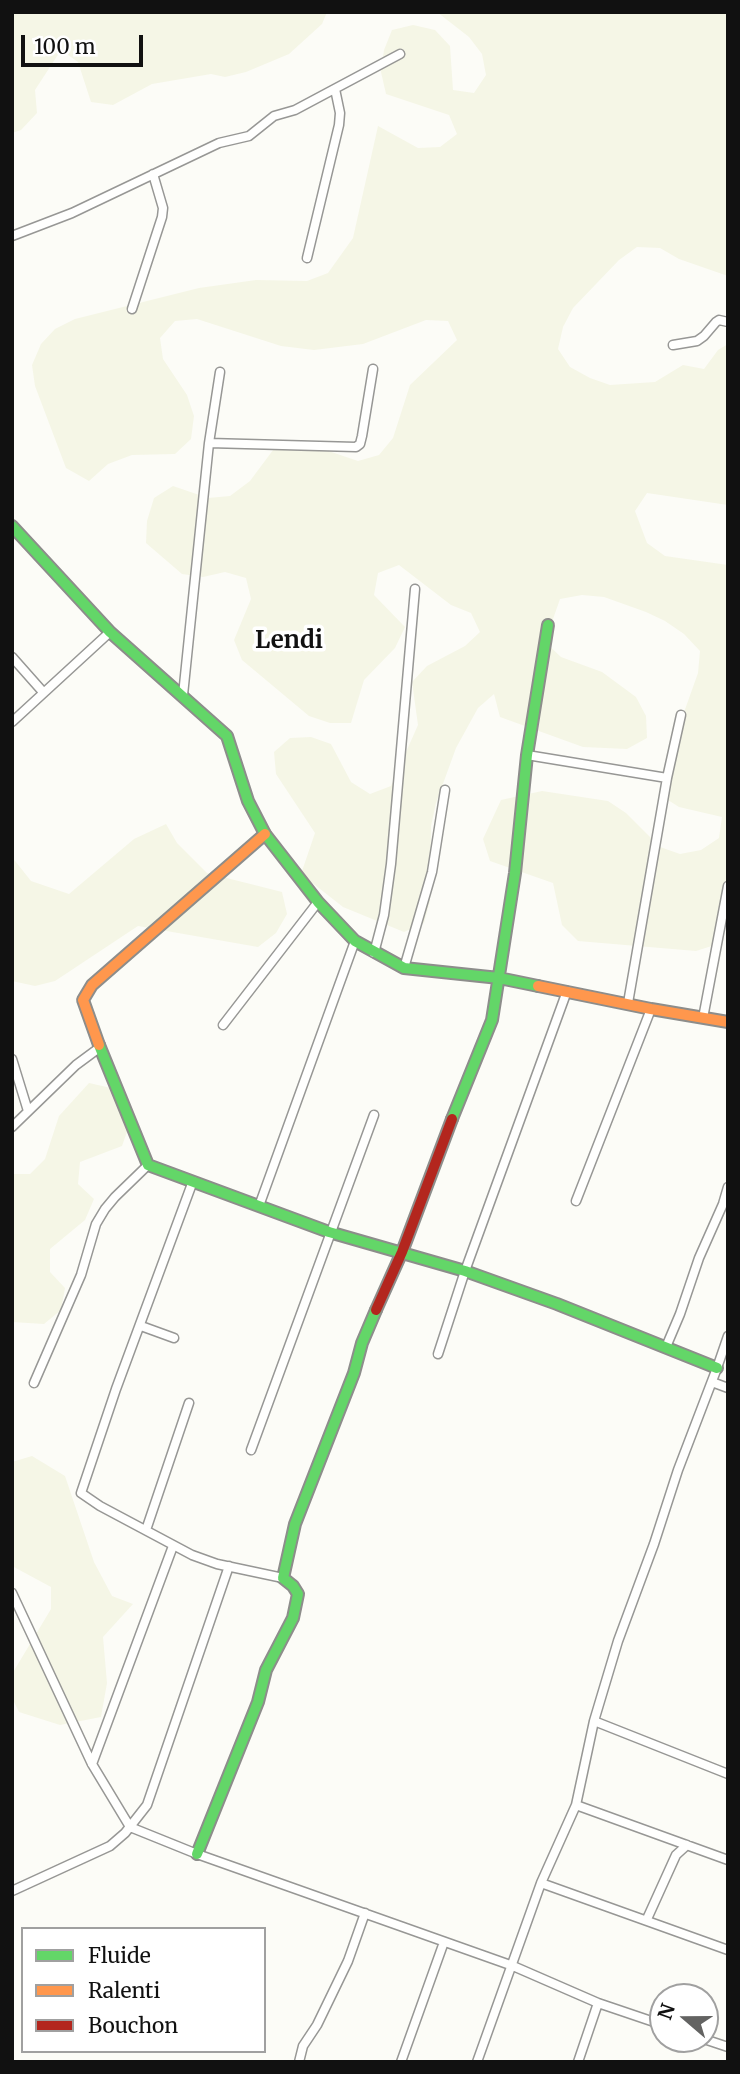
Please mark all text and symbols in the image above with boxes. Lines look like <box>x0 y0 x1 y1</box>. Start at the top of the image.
scale bar <box>24 21 147 65</box>
text: 100 m <box>34 33 96 60</box>
district label: Lendi <box>255 627 323 655</box>
legend <box>21 1927 266 2053</box>
text: Fluide <box>88 1942 151 1969</box>
text: Ralenti <box>88 1977 160 2004</box>
north arrow <box>649 1983 719 2053</box>
text: N <box>652 2000 680 2023</box>
text: Bouchon <box>88 2012 178 2039</box>

